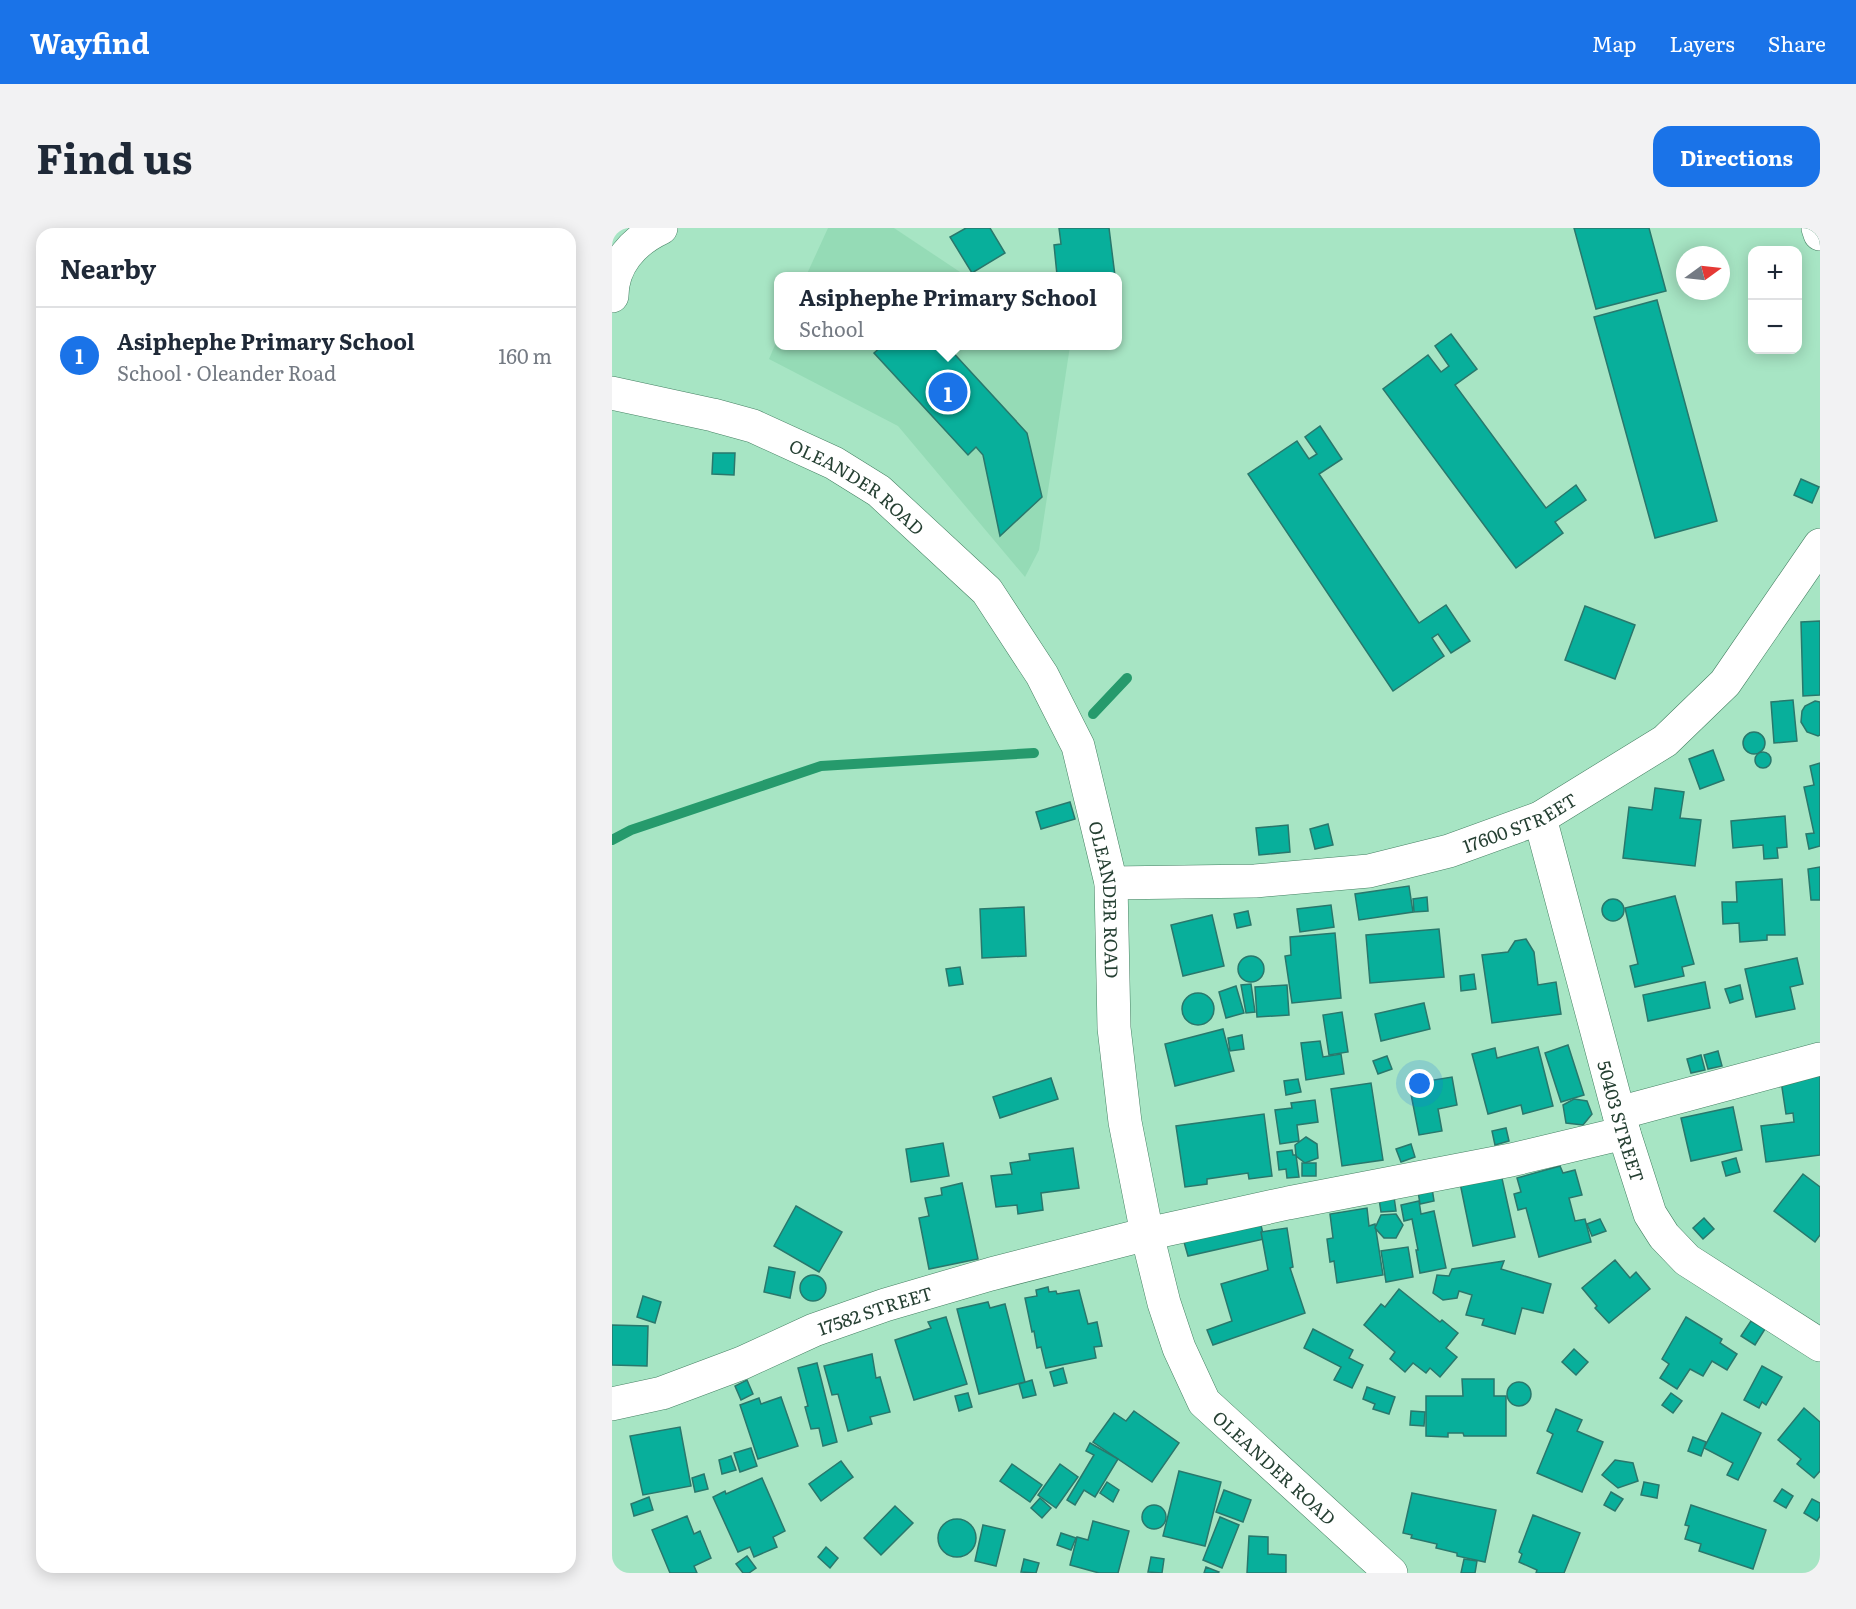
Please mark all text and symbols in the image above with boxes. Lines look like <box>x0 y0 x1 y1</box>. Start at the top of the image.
text: Wayfind <box>30 21 150 63</box>
text: Map <box>1592 27 1637 58</box>
text: Layers <box>1670 27 1735 58</box>
text: Share <box>1768 27 1826 58</box>
text: Find us <box>36 125 193 187</box>
button: Directions <box>1653 126 1820 187</box>
north arrow <box>1676 246 1730 300</box>
map controls <box>1748 246 1802 354</box>
button: + <box>1748 246 1802 300</box>
text: Nearby <box>60 248 156 287</box>
popup <box>774 272 1122 350</box>
text: Asiphephe Primary School <box>799 280 1097 313</box>
button: − <box>1748 300 1802 354</box>
text: School <box>799 313 864 343</box>
text: Asiphephe Primary School <box>117 324 415 357</box>
text: 1 <box>75 340 84 370</box>
text: 160 m <box>498 340 552 370</box>
text: School · Oleander Road <box>117 357 336 387</box>
pin: 1 <box>928 370 968 414</box>
street label: OLEANDER ROAD <box>785 431 931 541</box>
street label: 17600 STREET <box>1458 785 1582 859</box>
street label: OLEANDER ROAD <box>1083 818 1126 979</box>
street label: 50403 STREET <box>1592 1057 1652 1185</box>
your location <box>1405 1069 1434 1098</box>
street label: 17582 STREET <box>814 1278 935 1341</box>
street label: OLEANDER ROAD <box>1207 1403 1343 1531</box>

